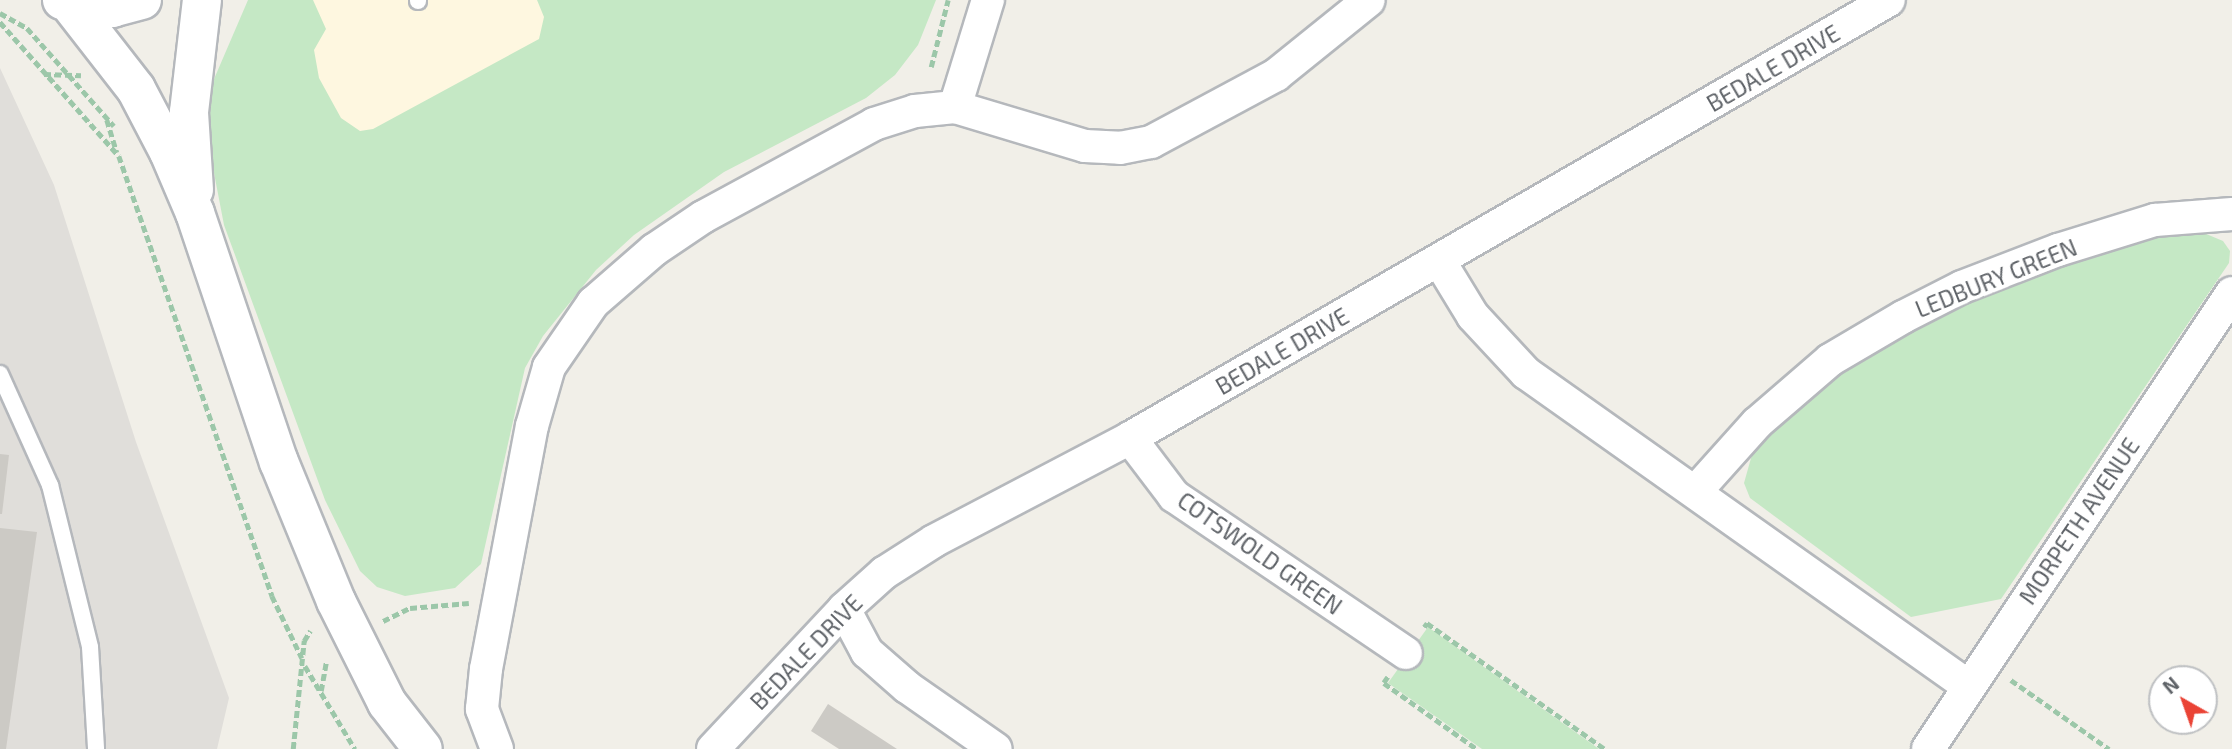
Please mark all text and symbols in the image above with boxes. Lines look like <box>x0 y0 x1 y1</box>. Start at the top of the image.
street label: BEDALE DRIVE <box>1702 19 1844 117</box>
street label: LEDBURY GREEN <box>1911 233 2081 323</box>
street label: BEDALE DRIVE <box>1211 302 1353 400</box>
street label: MORPETH AVENUE <box>2013 433 2145 609</box>
street label: COTSWOLD GREEN <box>1173 486 1347 620</box>
street label: BEDALE DRIVE <box>744 589 868 715</box>
north arrow <box>2148 665 2218 735</box>
text: N <box>2158 672 2183 698</box>

